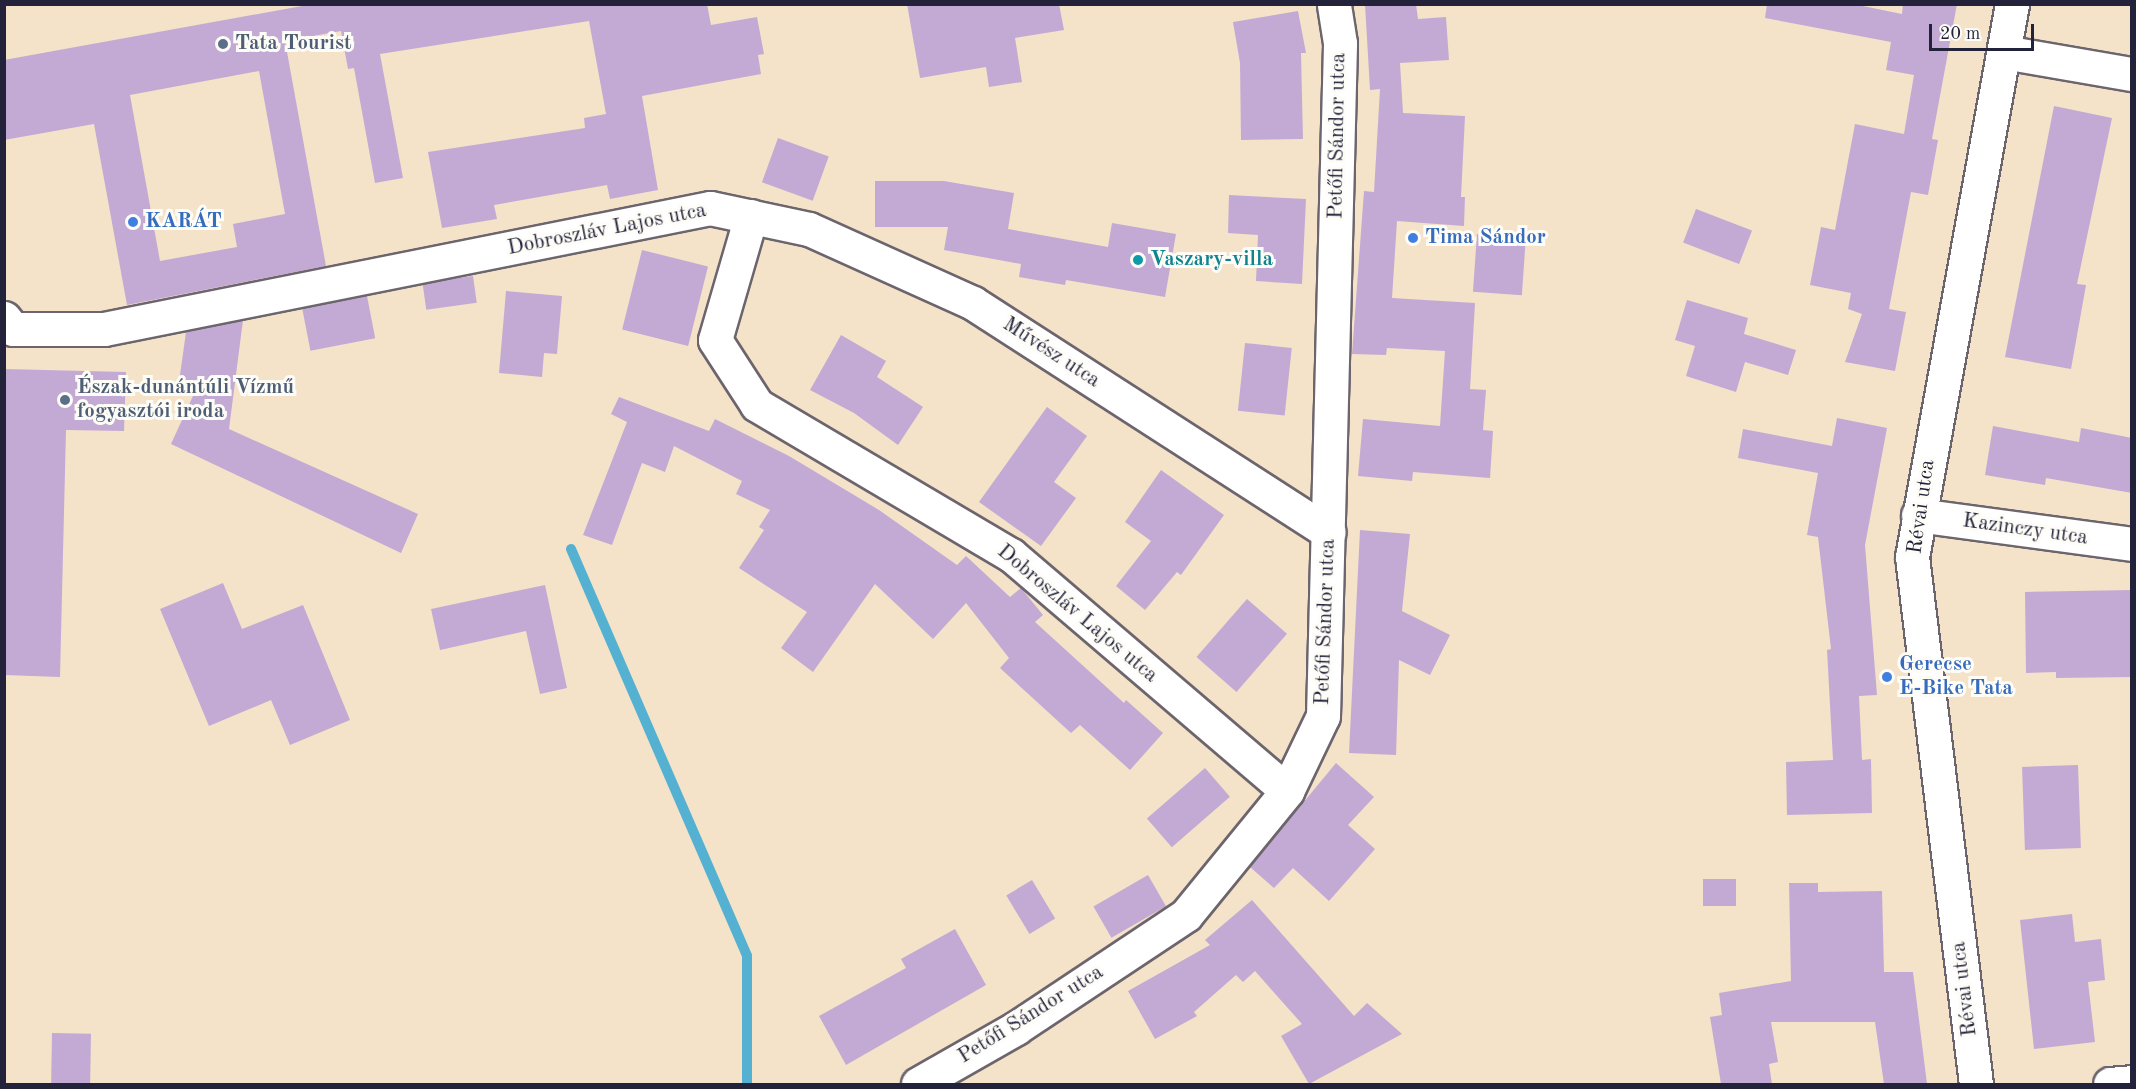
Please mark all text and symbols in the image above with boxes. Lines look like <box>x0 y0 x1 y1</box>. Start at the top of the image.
scale bar <box>1932 12 2037 50</box>
text: 20 m <box>1940 25 1980 43</box>
place label: Tata Tourist <box>235 31 352 57</box>
marker: Tata Tourist <box>216 37 230 51</box>
street label: Petőfi Sándor utca <box>1324 53 1352 219</box>
street label: Dobroszláv Lajos utca <box>505 198 709 262</box>
place label: KARÁT <box>145 209 222 235</box>
marker: KARÁT <box>126 215 140 229</box>
place label: Tima Sándor <box>1425 225 1546 251</box>
marker: Tima Sándor <box>1406 231 1420 245</box>
place label: Vaszary-villa <box>1150 247 1273 273</box>
marker: Vaszary-villa <box>1131 253 1145 267</box>
street label: Művész utca <box>998 312 1104 394</box>
place label: Észak-dunántúli Vízmű fogyasztói iroda <box>77 375 294 425</box>
marker: Észak-dunántúli Vízmű fogyasztói iroda <box>58 393 72 407</box>
street label: Révai utca <box>1903 458 1941 556</box>
street label: Kazinczy utca <box>1961 509 2089 551</box>
street label: Petőfi Sándor utca <box>1311 538 1341 706</box>
street label: Dobroszláv Lajos utca <box>992 539 1162 689</box>
place label: Gerecse E-Bike Tata <box>1899 652 2013 702</box>
marker: Gerecse E-Bike Tata <box>1880 670 1894 684</box>
street label: Révai utca <box>1947 940 1983 1038</box>
street label: Petőfi Sándor utca <box>954 960 1108 1070</box>

